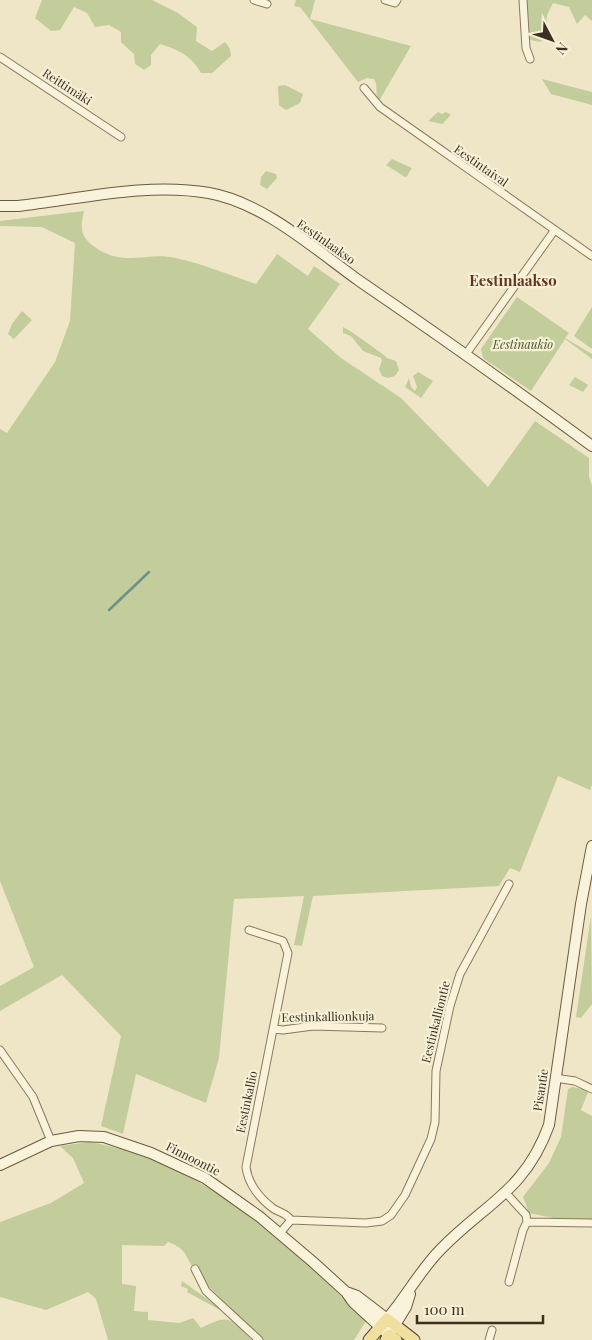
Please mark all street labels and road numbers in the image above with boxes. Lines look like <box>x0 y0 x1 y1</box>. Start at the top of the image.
street label: Reittimäki <box>40 64 96 108</box>
street label: Eestintaival <box>451 141 512 190</box>
street label: Eestinlaakso <box>294 215 359 267</box>
street label: Eestinkalliontie <box>417 979 453 1064</box>
street label: Eestinkallionkuja <box>281 1007 375 1025</box>
street label: Pisantie <box>529 1067 551 1112</box>
street label: Eestinkallio <box>232 1069 260 1134</box>
street label: Finnoontie <box>164 1138 223 1179</box>

